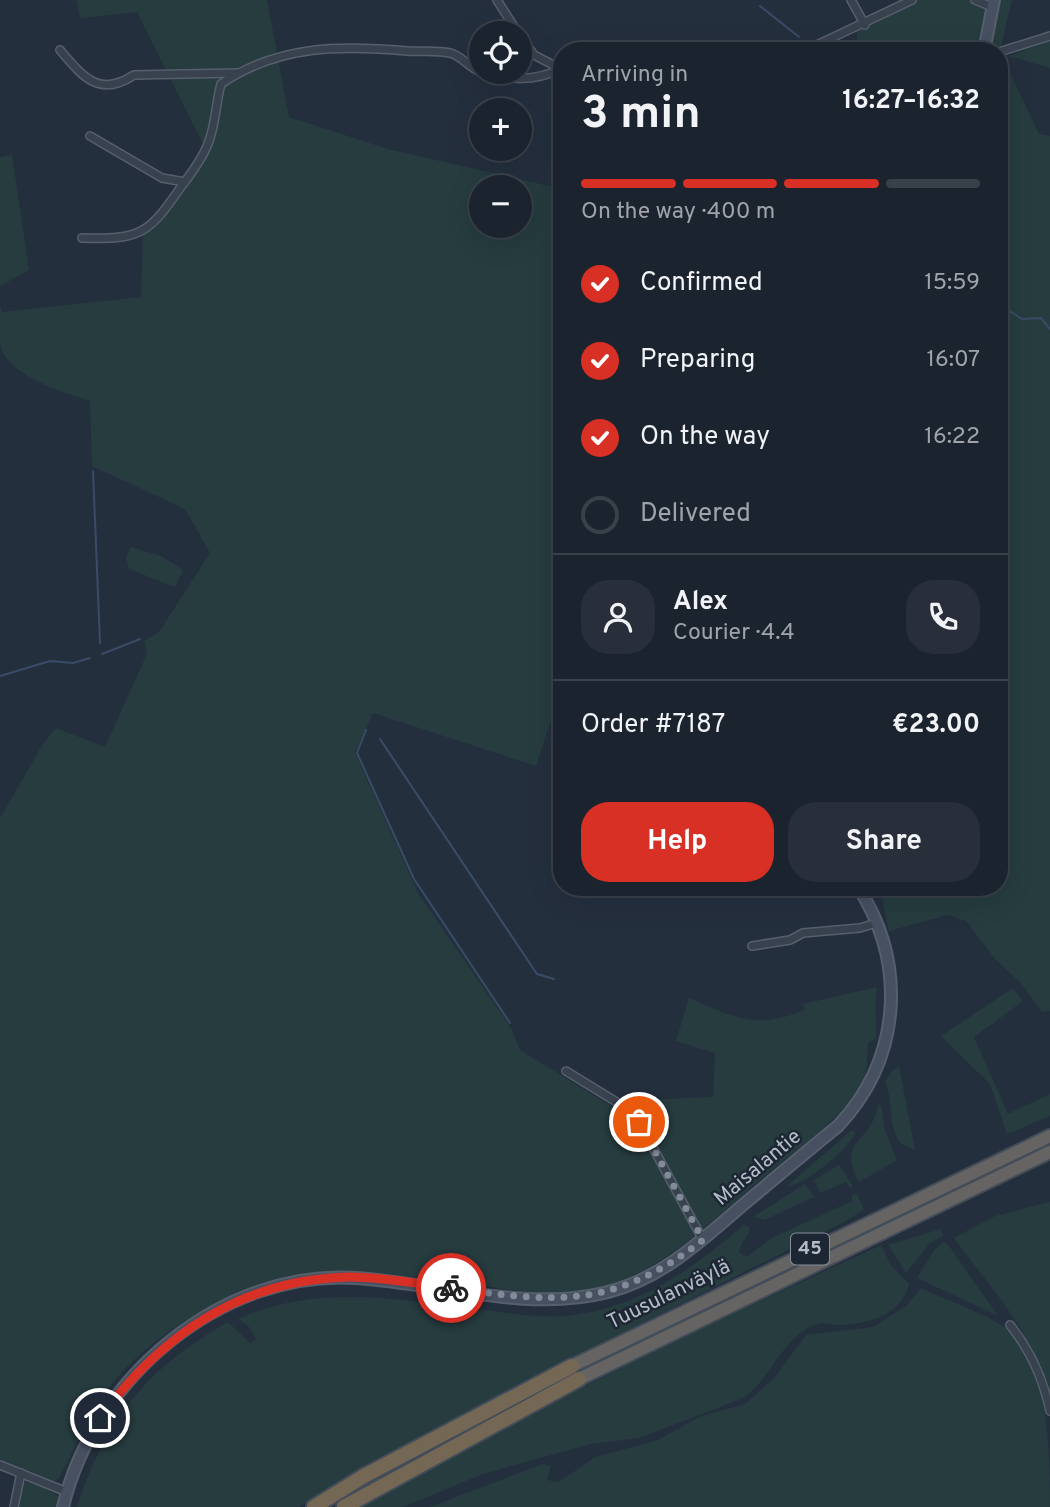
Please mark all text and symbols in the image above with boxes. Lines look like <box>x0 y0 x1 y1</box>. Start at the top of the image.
map controls <box>469 21 532 238</box>
button: locate <box>469 21 532 84</box>
text: Arriving in <box>581 61 688 90</box>
text: 16:27–16:32 <box>842 85 980 118</box>
text: 3 min <box>581 86 701 145</box>
button: + <box>469 98 532 161</box>
button: − <box>469 175 532 238</box>
text: On the way · 400 m <box>581 198 775 227</box>
icon: check <box>581 265 619 303</box>
text: Confirmed <box>640 267 763 300</box>
text: 15:59 <box>924 269 980 298</box>
icon: check <box>581 342 619 380</box>
text: Preparing <box>640 344 755 377</box>
text: 16:07 <box>926 346 980 375</box>
icon: check <box>581 419 619 457</box>
text: On the way <box>640 421 770 454</box>
text: 16:22 <box>924 423 980 452</box>
text: Delivered <box>640 498 751 531</box>
button: person <box>581 580 655 654</box>
button: phone <box>906 580 980 654</box>
text: Alex <box>673 586 728 619</box>
text: Courier · 4.4 <box>673 619 795 648</box>
text: Order #7187 <box>581 709 725 742</box>
text: €23.00 <box>892 709 980 742</box>
button: Help <box>581 802 774 882</box>
button: Share <box>788 802 980 882</box>
pin <box>609 1092 669 1152</box>
icon: bag <box>620 1103 658 1141</box>
street label: Maisalantie <box>709 1124 807 1212</box>
road number: 45 <box>791 1233 829 1264</box>
courier <box>416 1253 486 1323</box>
street label: Tuusulanväylä <box>603 1254 735 1336</box>
icon: bike <box>432 1269 470 1307</box>
pin <box>70 1388 130 1448</box>
icon: home <box>81 1399 119 1437</box>

